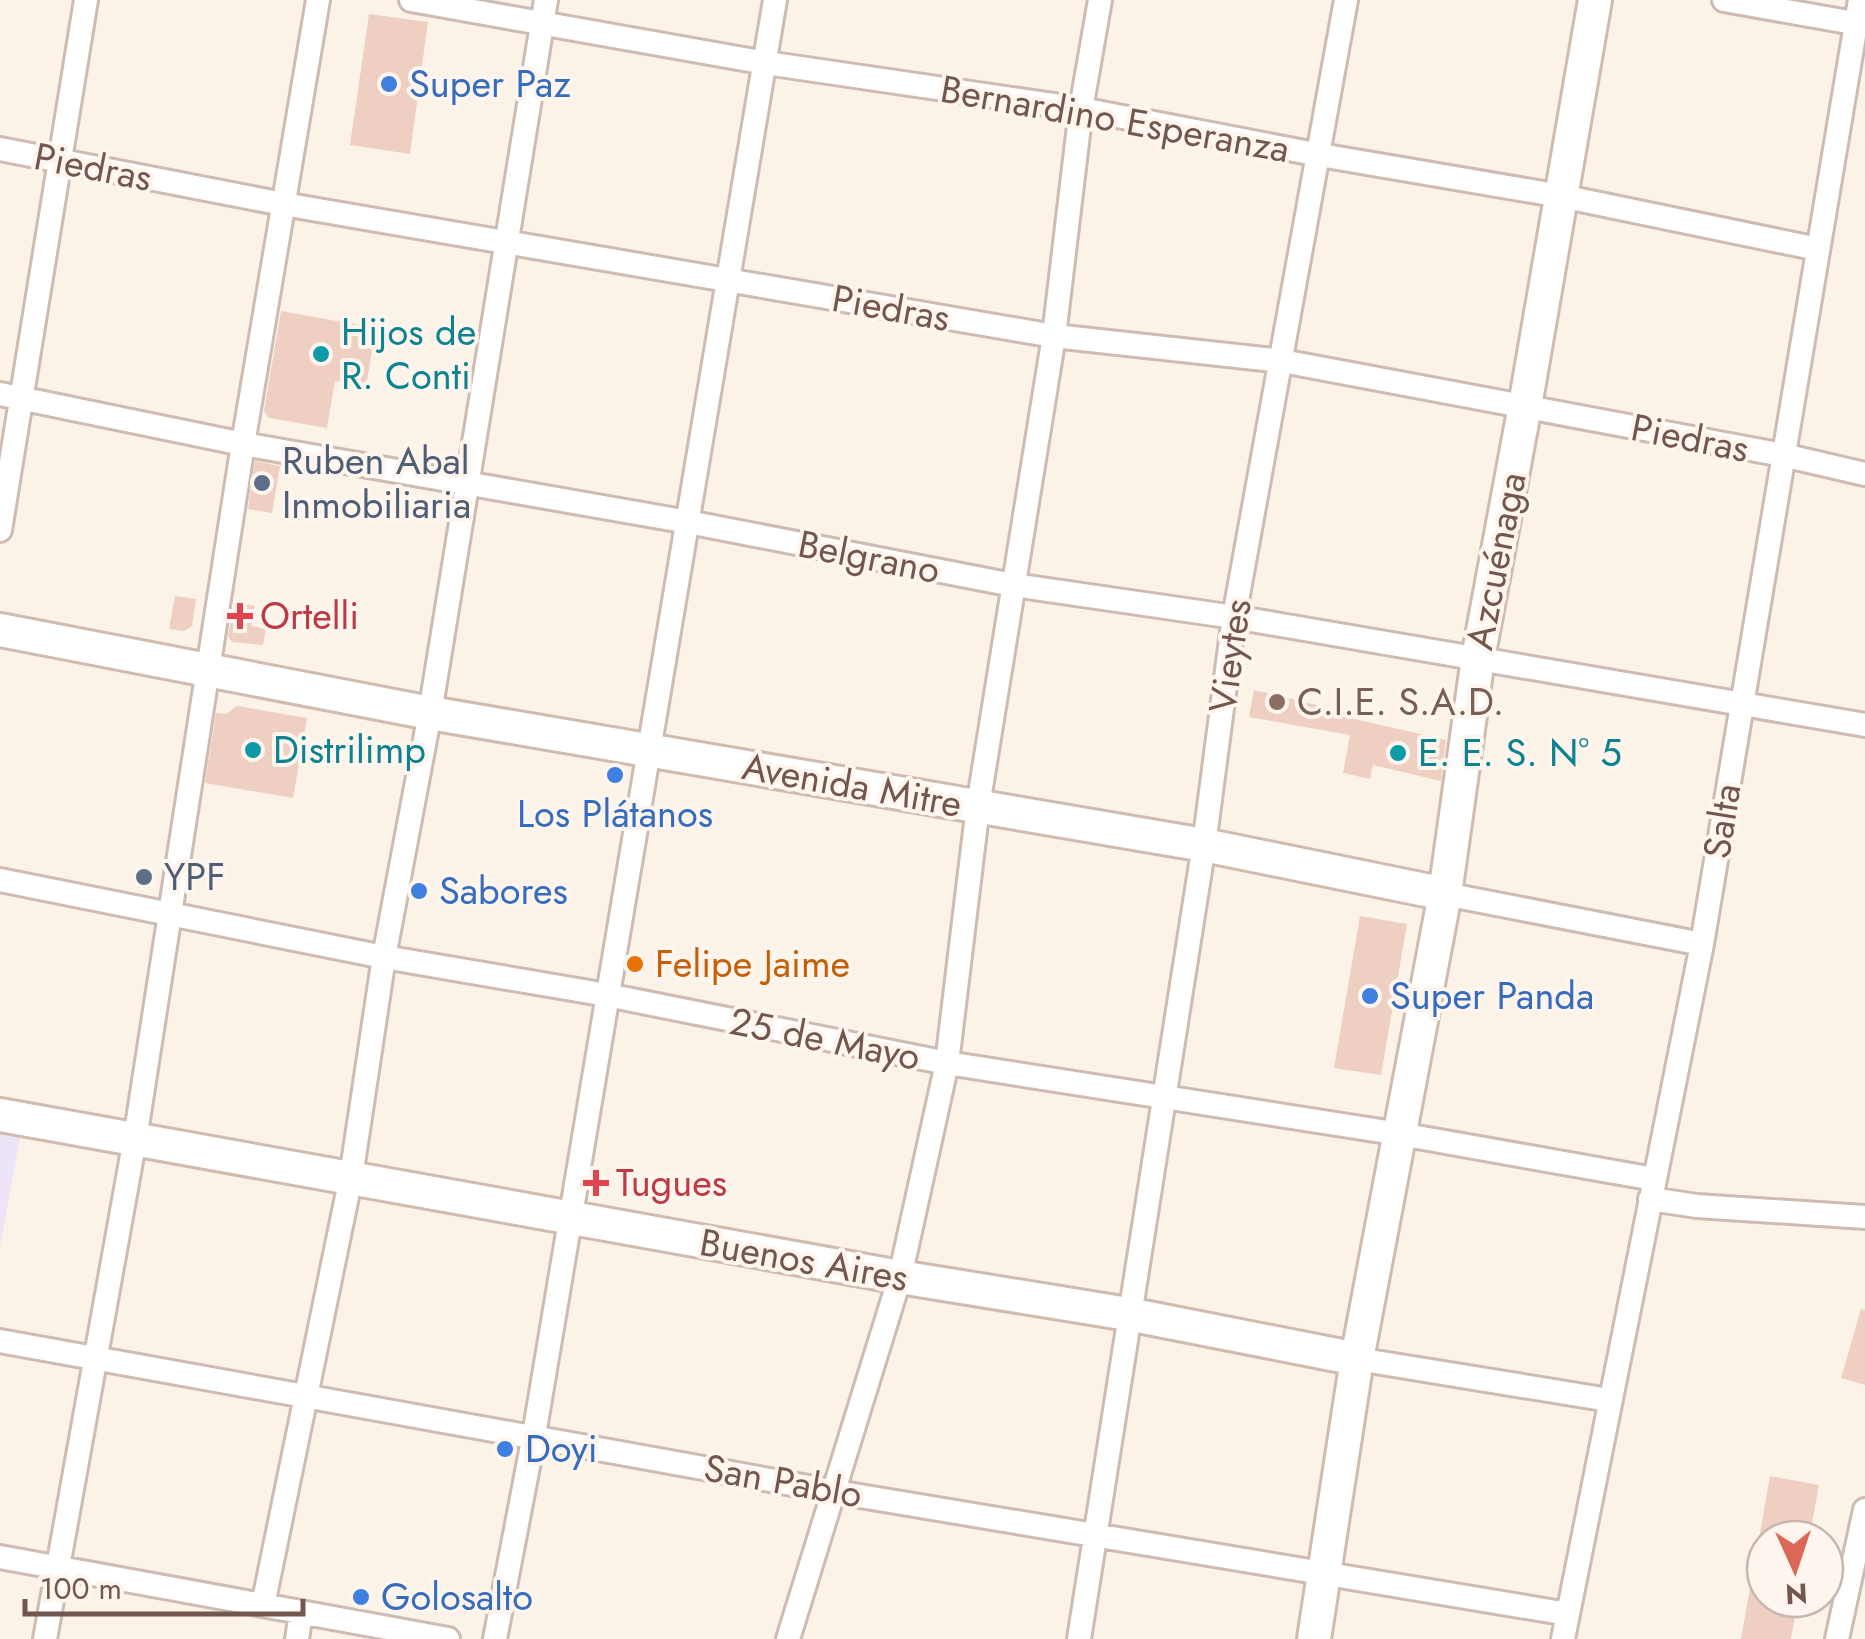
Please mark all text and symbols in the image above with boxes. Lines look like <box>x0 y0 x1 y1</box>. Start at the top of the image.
place label: Super Paz <box>409 56 571 111</box>
street label: Bernardino Esperanza <box>936 61 1294 176</box>
marker: Super Paz <box>378 73 400 95</box>
street label: Piedras <box>30 128 157 205</box>
street label: Piedras <box>828 270 954 345</box>
place label: Hijos de R. Conti <box>341 304 476 403</box>
marker: Hijos de R. Conti <box>310 343 332 365</box>
street label: Piedras <box>1627 399 1754 476</box>
place label: Ruben Abal Inmobiliaria <box>282 433 471 532</box>
street label: Azcuénaga <box>1451 467 1540 654</box>
marker: Ruben Abal Inmobiliaria <box>251 472 273 494</box>
street label: Belgrano <box>794 516 945 597</box>
place label: Ortelli <box>260 588 359 643</box>
street label: Vieytes <box>1194 595 1265 717</box>
marker: Ortelli <box>229 605 251 627</box>
place label: C.I.E. S.A.D. <box>1297 674 1504 729</box>
marker: C.I.E. S.A.D. <box>1266 691 1288 713</box>
place label: Distrilimp <box>273 722 426 777</box>
place label: E. E. S. N° 5 <box>1418 725 1622 780</box>
street label: Avenida Mitre <box>738 738 966 831</box>
marker: Distrilimp <box>242 739 264 761</box>
marker: E. E. S. N° 5 <box>1387 742 1409 764</box>
marker: Los Plátanos <box>604 764 626 786</box>
street label: Salta <box>1688 779 1755 862</box>
place label: Los Plátanos <box>517 786 713 841</box>
place label: YPF <box>164 849 225 904</box>
place label: Sabores <box>439 863 568 918</box>
marker: YPF <box>133 866 155 888</box>
marker: Sabores <box>408 880 430 902</box>
place label: Felipe Jaime <box>655 936 850 991</box>
marker: Felipe Jaime <box>624 953 646 975</box>
place label: Super Panda <box>1390 968 1594 1023</box>
marker: Super Panda <box>1359 985 1381 1007</box>
street label: 25 de Mayo <box>725 993 925 1084</box>
place label: Tugues <box>616 1155 727 1210</box>
marker: Tugues <box>585 1172 607 1194</box>
street label: Buenos Aires <box>696 1214 912 1305</box>
place label: Doyi <box>525 1421 598 1476</box>
marker: Doyi <box>494 1438 516 1460</box>
street label: San Pablo <box>700 1440 866 1521</box>
north arrow <box>1745 1519 1845 1619</box>
scale bar <box>25 1554 302 1616</box>
text: 100 m <box>40 1567 122 1610</box>
place label: Golosalto <box>381 1569 533 1624</box>
text: N <box>1784 1572 1808 1615</box>
marker: Golosalto <box>350 1586 372 1608</box>

